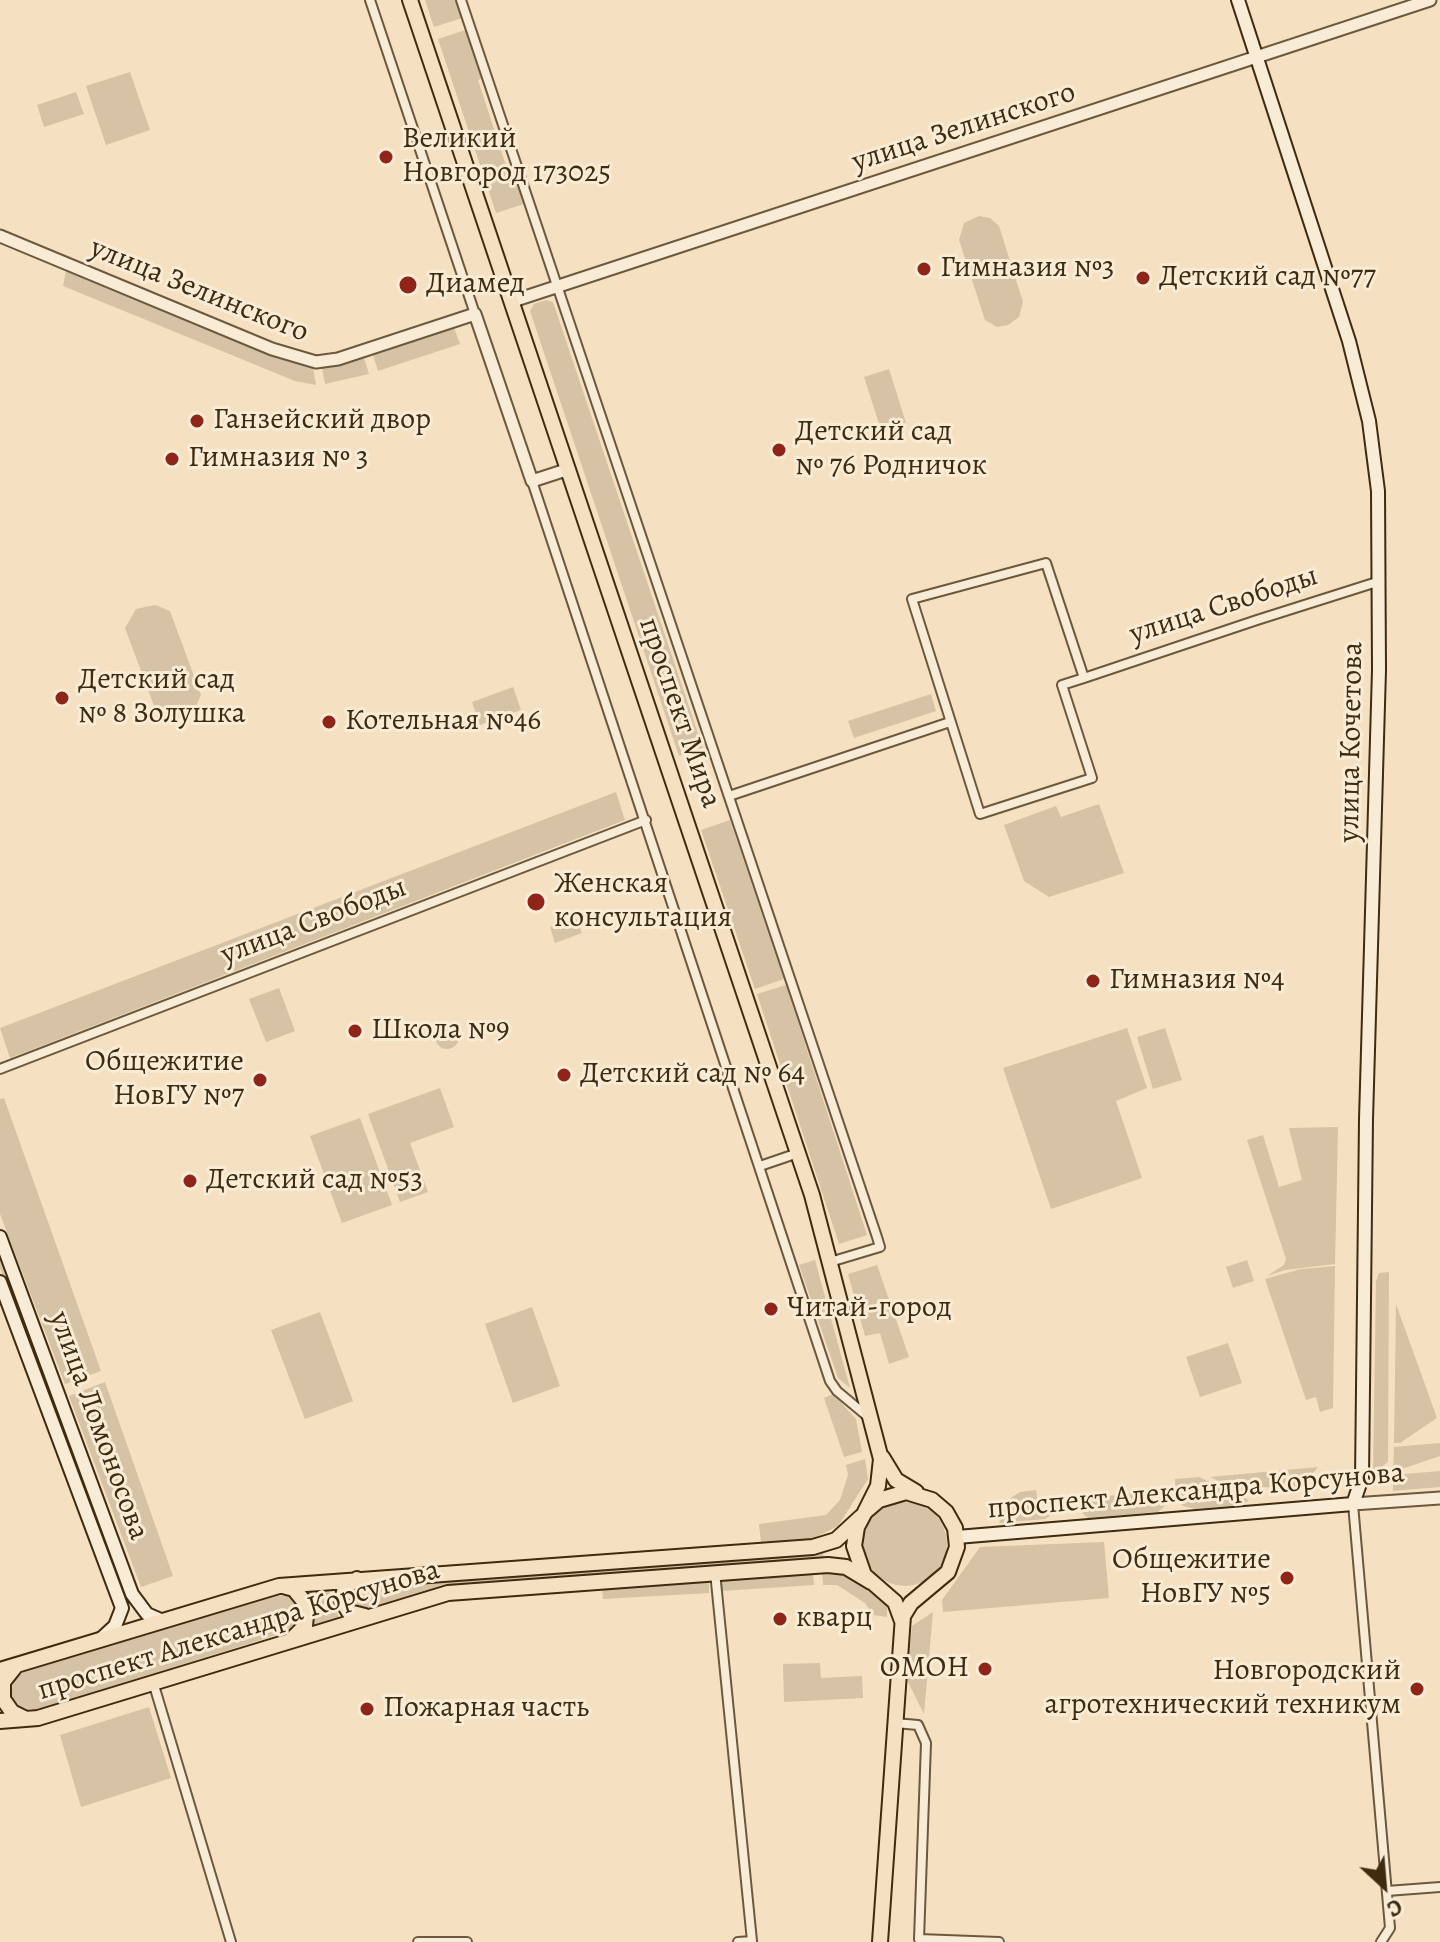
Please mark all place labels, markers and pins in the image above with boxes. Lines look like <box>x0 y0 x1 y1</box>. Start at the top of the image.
place label: Великий Новгород 173025 <box>402 122 611 192</box>
marker: Великий Новгород 173025 <box>377 148 395 166</box>
place label: Гимназия №3 <box>940 251 1114 287</box>
marker: Гимназия №3 <box>915 260 933 278</box>
place label: Детский сад №77 <box>1159 260 1376 296</box>
place label: Диамед <box>426 267 525 303</box>
marker: Детский сад №77 <box>1134 269 1152 287</box>
marker: Диамед <box>397 274 419 296</box>
place label: Ганзейский двор <box>213 403 431 439</box>
marker: Ганзейский двор <box>188 412 206 430</box>
place label: Детский сад № 76 Родничок <box>795 415 987 486</box>
place label: Гимназия № 3 <box>188 441 368 477</box>
marker: Детский сад № 76 Родничок <box>770 441 788 459</box>
marker: Гимназия № 3 <box>163 450 181 468</box>
place label: Детский сад № 8 Золушка <box>78 663 246 734</box>
marker: Детский сад № 8 Золушка <box>53 689 71 707</box>
place label: Котельная №46 <box>345 704 541 740</box>
marker: Котельная №46 <box>320 713 338 731</box>
place label: Женская консультация <box>554 867 732 938</box>
marker: Женская консультация <box>525 891 547 913</box>
place label: Гимназия №4 <box>1109 963 1285 999</box>
marker: Гимназия №4 <box>1084 972 1102 990</box>
place label: Школа №9 <box>371 1013 510 1049</box>
marker: Школа №9 <box>346 1022 364 1040</box>
place label: Общежитие НовГУ №7 <box>85 1045 244 1116</box>
place label: Детский сад № 64 <box>580 1057 805 1093</box>
marker: Детский сад № 64 <box>555 1066 573 1084</box>
marker: Общежитие НовГУ №7 <box>251 1071 269 1089</box>
place label: Детский сад №53 <box>206 1163 423 1199</box>
marker: Детский сад №53 <box>181 1172 199 1190</box>
place label: Читай-город <box>787 1291 952 1327</box>
marker: Читай-город <box>762 1300 780 1318</box>
place label: Общежитие НовГУ №5 <box>1112 1543 1271 1614</box>
marker: Общежитие НовГУ №5 <box>1278 1569 1296 1587</box>
place label: кварц <box>796 1601 872 1637</box>
marker: кварц <box>771 1610 789 1628</box>
place label: ОМОН <box>880 1651 969 1687</box>
place label: Новгородский агротехнический техникум <box>1044 1654 1401 1724</box>
marker: ОМОН <box>976 1660 994 1678</box>
marker: Новгородский агротехнический техникум <box>1408 1680 1426 1698</box>
place label: Пожарная часть <box>383 1691 589 1727</box>
marker: Пожарная часть <box>358 1700 376 1718</box>

